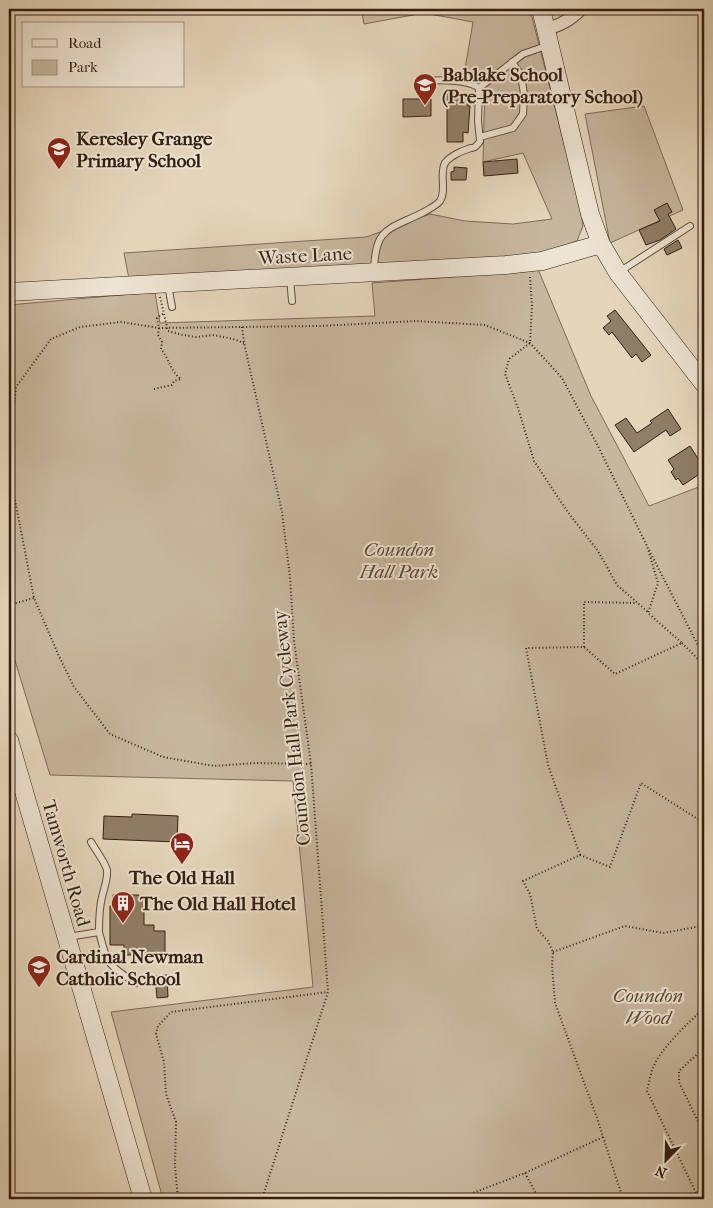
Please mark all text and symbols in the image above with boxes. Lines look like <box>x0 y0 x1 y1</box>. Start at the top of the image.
legend <box>22 22 185 88</box>
text: Road <box>68 34 102 52</box>
text: Park <box>68 58 98 76</box>
place label: Bablake School (Pre-Preparatory School) <box>442 64 643 108</box>
school or university icon: Bablake School (Pre-Preparatory School) <box>412 72 438 106</box>
place label: Keresley Grange Primary School <box>76 128 213 172</box>
school or university icon: Keresley Grange Primary School <box>46 136 72 170</box>
street label: Waste Lane <box>257 243 353 269</box>
park label: Coundon Hall Park <box>359 539 438 583</box>
street label: Coundon Hall Park Cycleway <box>269 608 315 847</box>
street label: Tamworth Road <box>37 797 95 930</box>
hotel icon: The Old Hall <box>169 831 195 865</box>
place label: The Old Hall <box>128 867 236 889</box>
building icon: The Old Hall Hotel <box>110 890 136 924</box>
place label: The Old Hall Hotel <box>139 893 297 915</box>
place label: Cardinal Newman Catholic School <box>56 946 205 990</box>
school or university icon: Cardinal Newman Catholic School <box>26 954 52 988</box>
park label: Coundon Wood <box>613 985 683 1029</box>
north arrow <box>640 1136 690 1186</box>
text: N <box>653 1161 669 1181</box>

